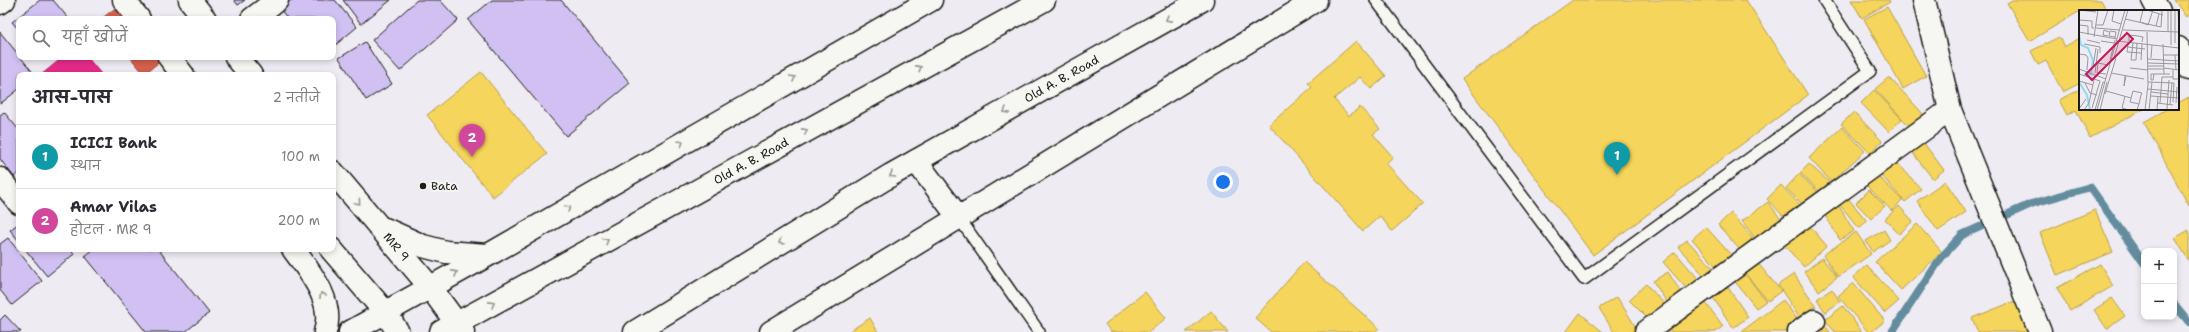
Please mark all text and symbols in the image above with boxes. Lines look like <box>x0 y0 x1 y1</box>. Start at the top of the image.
inset map <box>2079 10 2179 110</box>
one-way arrow <box>1164 15 1172 22</box>
search box <box>16 16 336 60</box>
icon: search <box>30 27 52 49</box>
text: यहाँ खोजें <box>62 27 128 47</box>
street label: Old A. B. Road <box>1021 51 1102 106</box>
one-way arrow <box>915 66 922 73</box>
one-way arrow <box>789 76 796 83</box>
text: आस-पास <box>32 86 112 108</box>
text: 2 नतीजे <box>273 89 320 106</box>
one-way arrow <box>1003 106 1010 113</box>
pin: 2 <box>459 124 485 157</box>
one-way arrow <box>801 129 809 136</box>
text: ICICI Bank <box>70 133 157 153</box>
street label: Old A. B. Road <box>711 134 792 188</box>
one-way arrow <box>677 141 684 148</box>
pin: 1 <box>1604 142 1630 175</box>
text: 1 <box>42 148 48 165</box>
text: 100 m <box>281 148 320 165</box>
text: स्थान <box>70 157 101 174</box>
one-way arrow <box>889 170 897 177</box>
your location <box>1213 172 1233 192</box>
place label: Bata <box>431 178 458 194</box>
marker: Bata <box>418 181 428 191</box>
text: Amar Vilas <box>70 197 157 217</box>
one-way arrow <box>354 197 361 204</box>
one-way arrow <box>564 206 571 213</box>
text: 2 <box>40 212 50 229</box>
text: 200 m <box>278 212 320 229</box>
text: होटल · MR 9 <box>70 221 152 238</box>
street label: MR 9 <box>380 229 413 264</box>
one-way arrow <box>779 238 786 245</box>
one-way arrow <box>602 239 609 246</box>
map controls <box>2141 248 2177 320</box>
button: + <box>2141 248 2177 284</box>
one-way arrow <box>451 270 459 277</box>
button: − <box>2141 284 2177 320</box>
one-way arrow <box>320 292 327 299</box>
one-way arrow <box>488 301 495 308</box>

